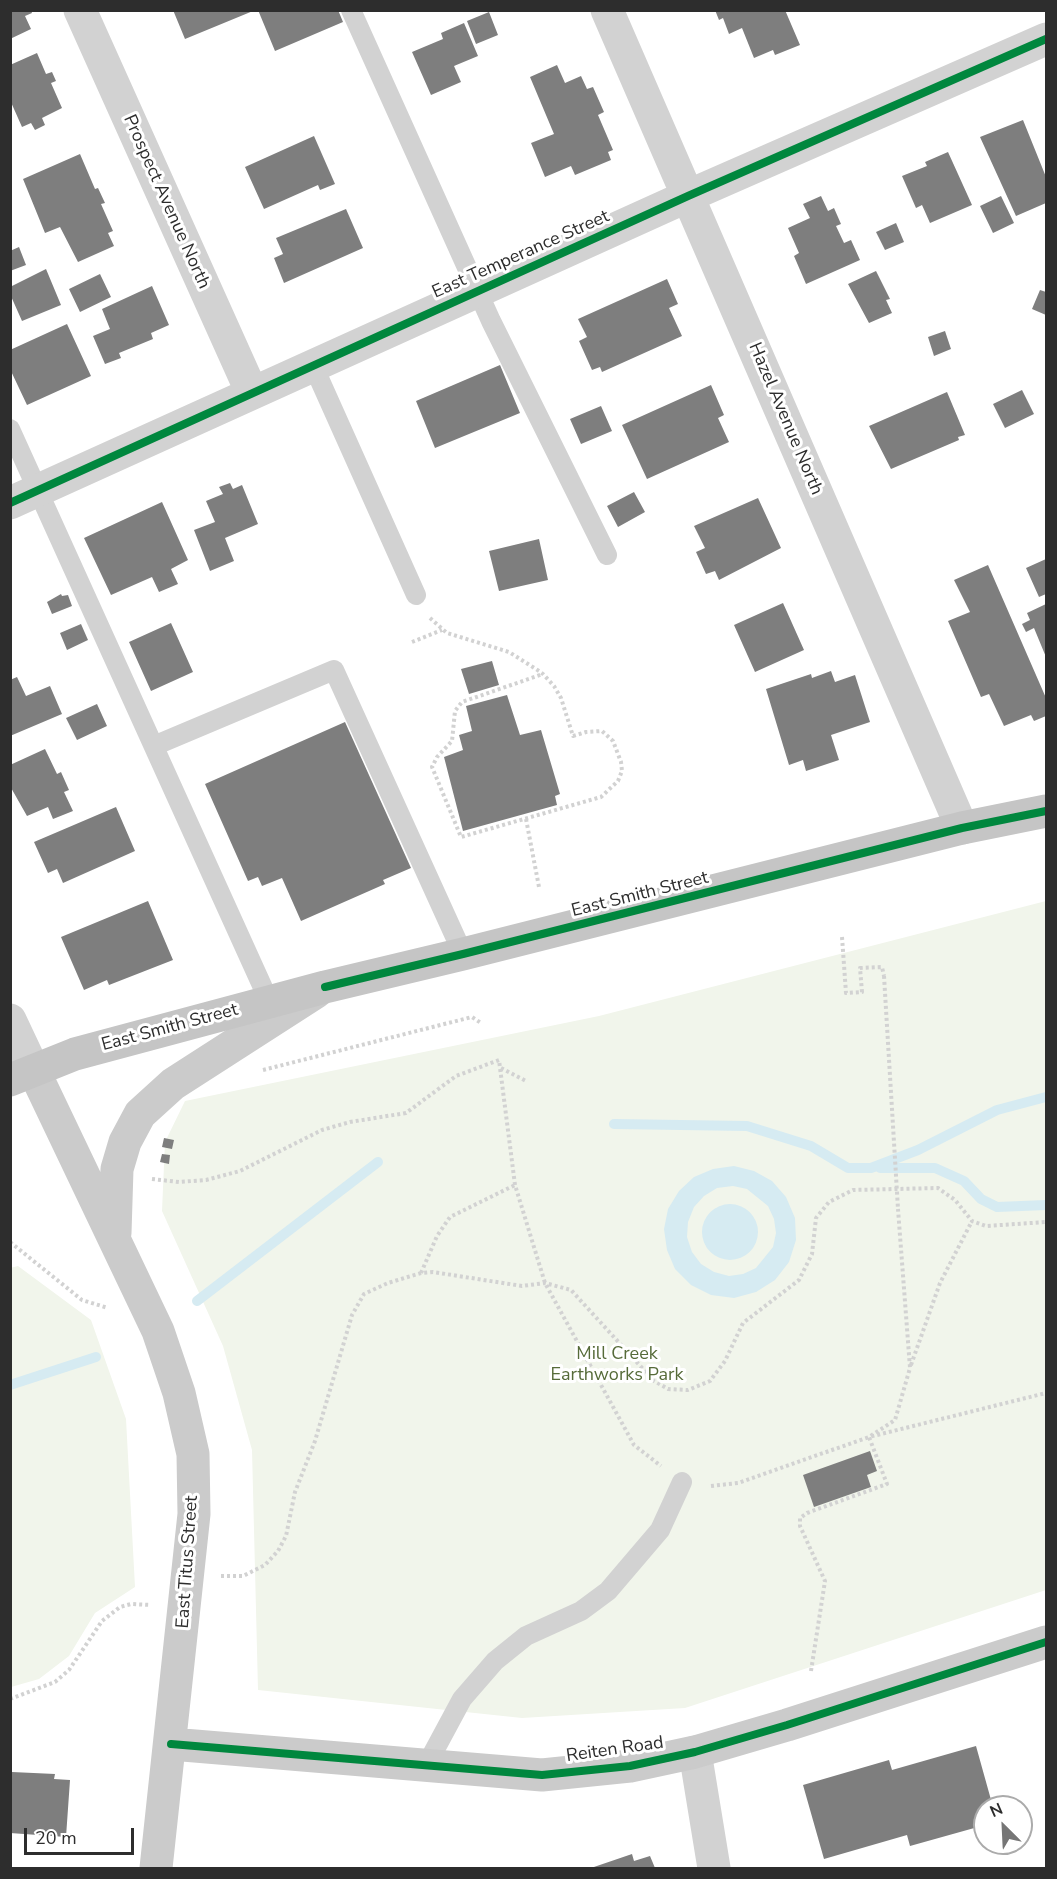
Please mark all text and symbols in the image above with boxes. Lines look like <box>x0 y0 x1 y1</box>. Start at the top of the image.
street label: Prospect Avenue North <box>118 112 214 292</box>
street label: East Temperance Street <box>429 206 613 304</box>
street label: Hazel Avenue North <box>743 339 827 499</box>
street label: East Smith Street <box>569 868 711 922</box>
street label: East Smith Street <box>99 999 241 1057</box>
park label: Mill Creek Earthworks Park <box>551 1344 683 1386</box>
street label: East Titus Street <box>173 1495 203 1629</box>
street label: Reiten Road <box>565 1732 665 1768</box>
north arrow <box>973 1795 1033 1855</box>
text: N <box>987 1798 1006 1823</box>
scale bar <box>27 1816 136 1854</box>
text: 20 m <box>35 1826 77 1850</box>

